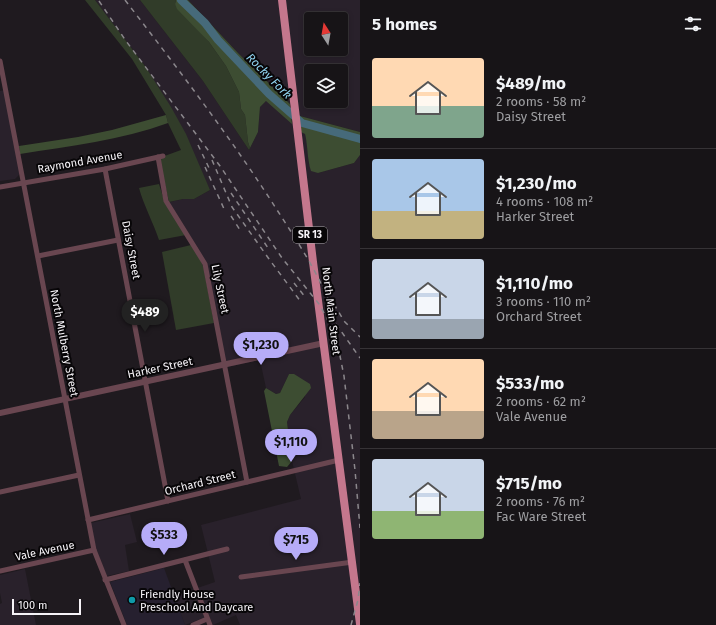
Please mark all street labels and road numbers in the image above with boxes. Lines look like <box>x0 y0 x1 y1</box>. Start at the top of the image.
street label: Raymond Avenue <box>36 148 124 176</box>
street label: Daisy Street <box>119 220 143 280</box>
road number: SR 13 <box>293 227 327 243</box>
street label: Lily Street <box>208 263 232 315</box>
street label: North Main Street <box>319 266 343 356</box>
street label: North Mulberry Street <box>47 288 81 398</box>
street label: Harker Street <box>126 355 194 381</box>
street label: Orchard Street <box>163 468 237 498</box>
street label: Vale Avenue <box>14 538 76 564</box>

